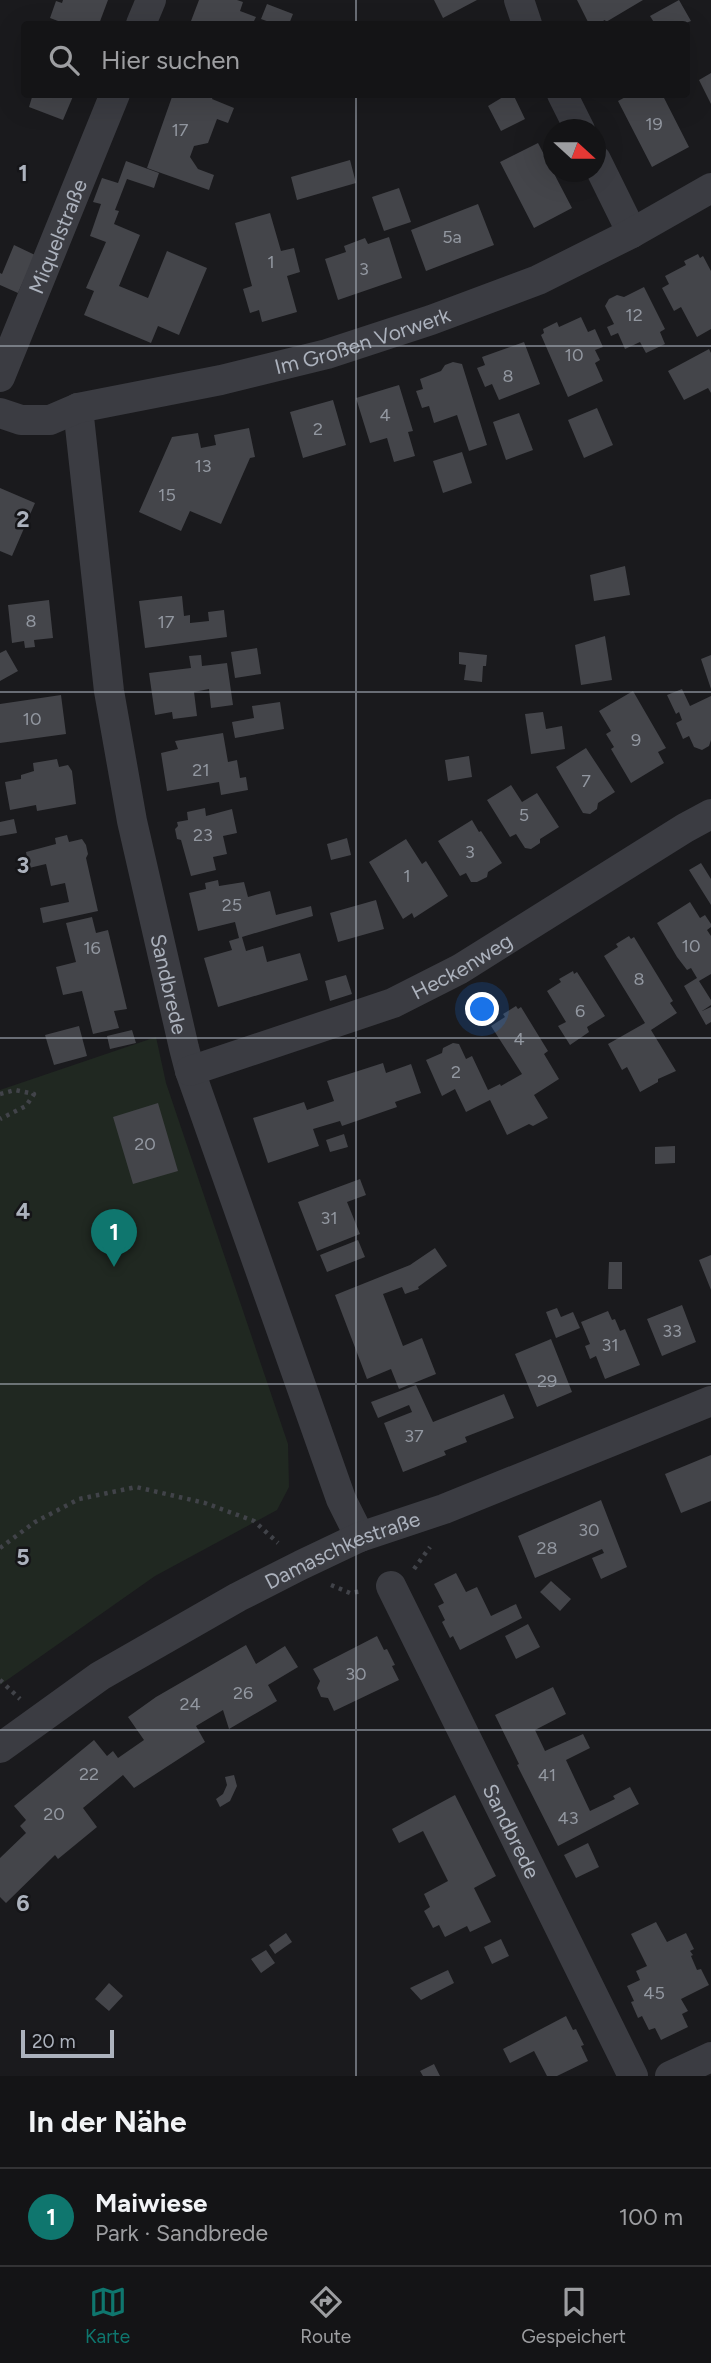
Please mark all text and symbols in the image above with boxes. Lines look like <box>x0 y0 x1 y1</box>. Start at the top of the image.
search box <box>21 21 690 98</box>
icon: search <box>45 41 83 79</box>
text: Hier suchen <box>101 44 240 76</box>
house number: 19 <box>645 113 663 135</box>
house number: 17 <box>171 119 189 141</box>
north arrow <box>543 119 606 182</box>
text: 1 <box>18 159 28 187</box>
street label: Miquelstraße <box>23 175 92 297</box>
house number: 5a <box>442 226 462 248</box>
house number: 1 <box>267 251 275 273</box>
house number: 3 <box>359 258 369 280</box>
street label: Im Großen Vorwerk <box>272 301 454 379</box>
house number: 12 <box>625 304 643 326</box>
house number: 10 <box>565 344 583 366</box>
house number: 8 <box>502 365 514 387</box>
house number: 4 <box>379 404 391 426</box>
house number: 2 <box>313 418 323 440</box>
house number: 13 <box>194 455 212 477</box>
house number: 15 <box>158 484 176 506</box>
text: 2 <box>16 505 30 533</box>
house number: 8 <box>25 610 37 632</box>
house number: 17 <box>157 611 175 633</box>
house number: 10 <box>23 708 41 730</box>
house number: 9 <box>631 729 641 751</box>
house number: 21 <box>192 759 210 781</box>
house number: 7 <box>581 770 591 792</box>
house number: 5 <box>519 804 529 826</box>
house number: 23 <box>193 824 213 846</box>
house number: 3 <box>465 841 475 863</box>
text: 3 <box>17 851 29 879</box>
house number: 1 <box>403 865 411 887</box>
house number: 25 <box>222 894 242 916</box>
street label: Heckenweg <box>407 927 516 1004</box>
street label: Sandbrede <box>146 931 193 1037</box>
house number: 10 <box>682 935 700 957</box>
house number: 16 <box>83 937 101 959</box>
house number: 8 <box>633 968 645 990</box>
your location <box>465 992 499 1026</box>
house number: 6 <box>575 1000 585 1022</box>
house number: 4 <box>513 1028 525 1050</box>
house number: 2 <box>451 1061 461 1083</box>
house number: 20 <box>134 1133 156 1155</box>
text: 4 <box>16 1197 30 1225</box>
house number: 31 <box>320 1207 338 1229</box>
pin: 1 <box>91 1209 137 1267</box>
house number: 33 <box>662 1320 682 1342</box>
house number: 31 <box>601 1334 619 1356</box>
house number: 29 <box>537 1370 557 1392</box>
house number: 37 <box>404 1425 424 1447</box>
street label: Damaschkestraße <box>260 1505 423 1594</box>
house number: 30 <box>578 1519 600 1541</box>
house number: 28 <box>536 1537 558 1559</box>
text: 5 <box>16 1543 30 1571</box>
house number: 30 <box>345 1663 367 1685</box>
house number: 26 <box>233 1682 253 1704</box>
house number: 24 <box>179 1693 201 1715</box>
house number: 22 <box>79 1763 99 1785</box>
house number: 41 <box>538 1764 556 1786</box>
street label: Sandbrede <box>478 1779 546 1882</box>
house number: 20 <box>43 1803 65 1825</box>
house number: 43 <box>558 1807 578 1829</box>
text: 6 <box>16 1889 30 1917</box>
house number: 45 <box>643 1982 665 2004</box>
scale bar <box>21 2027 114 2059</box>
text: 20 m <box>32 2030 76 2053</box>
text: In der Nähe <box>28 2103 187 2140</box>
text: Maiwiese <box>95 2187 207 2219</box>
text: 1 <box>46 2203 56 2231</box>
text: 100 m <box>619 2203 683 2231</box>
text: Park · Sandbrede <box>95 2219 268 2247</box>
tab: Karte <box>85 2283 130 2348</box>
tab: Route <box>300 2283 351 2348</box>
tab: Gespeichert <box>521 2283 626 2348</box>

